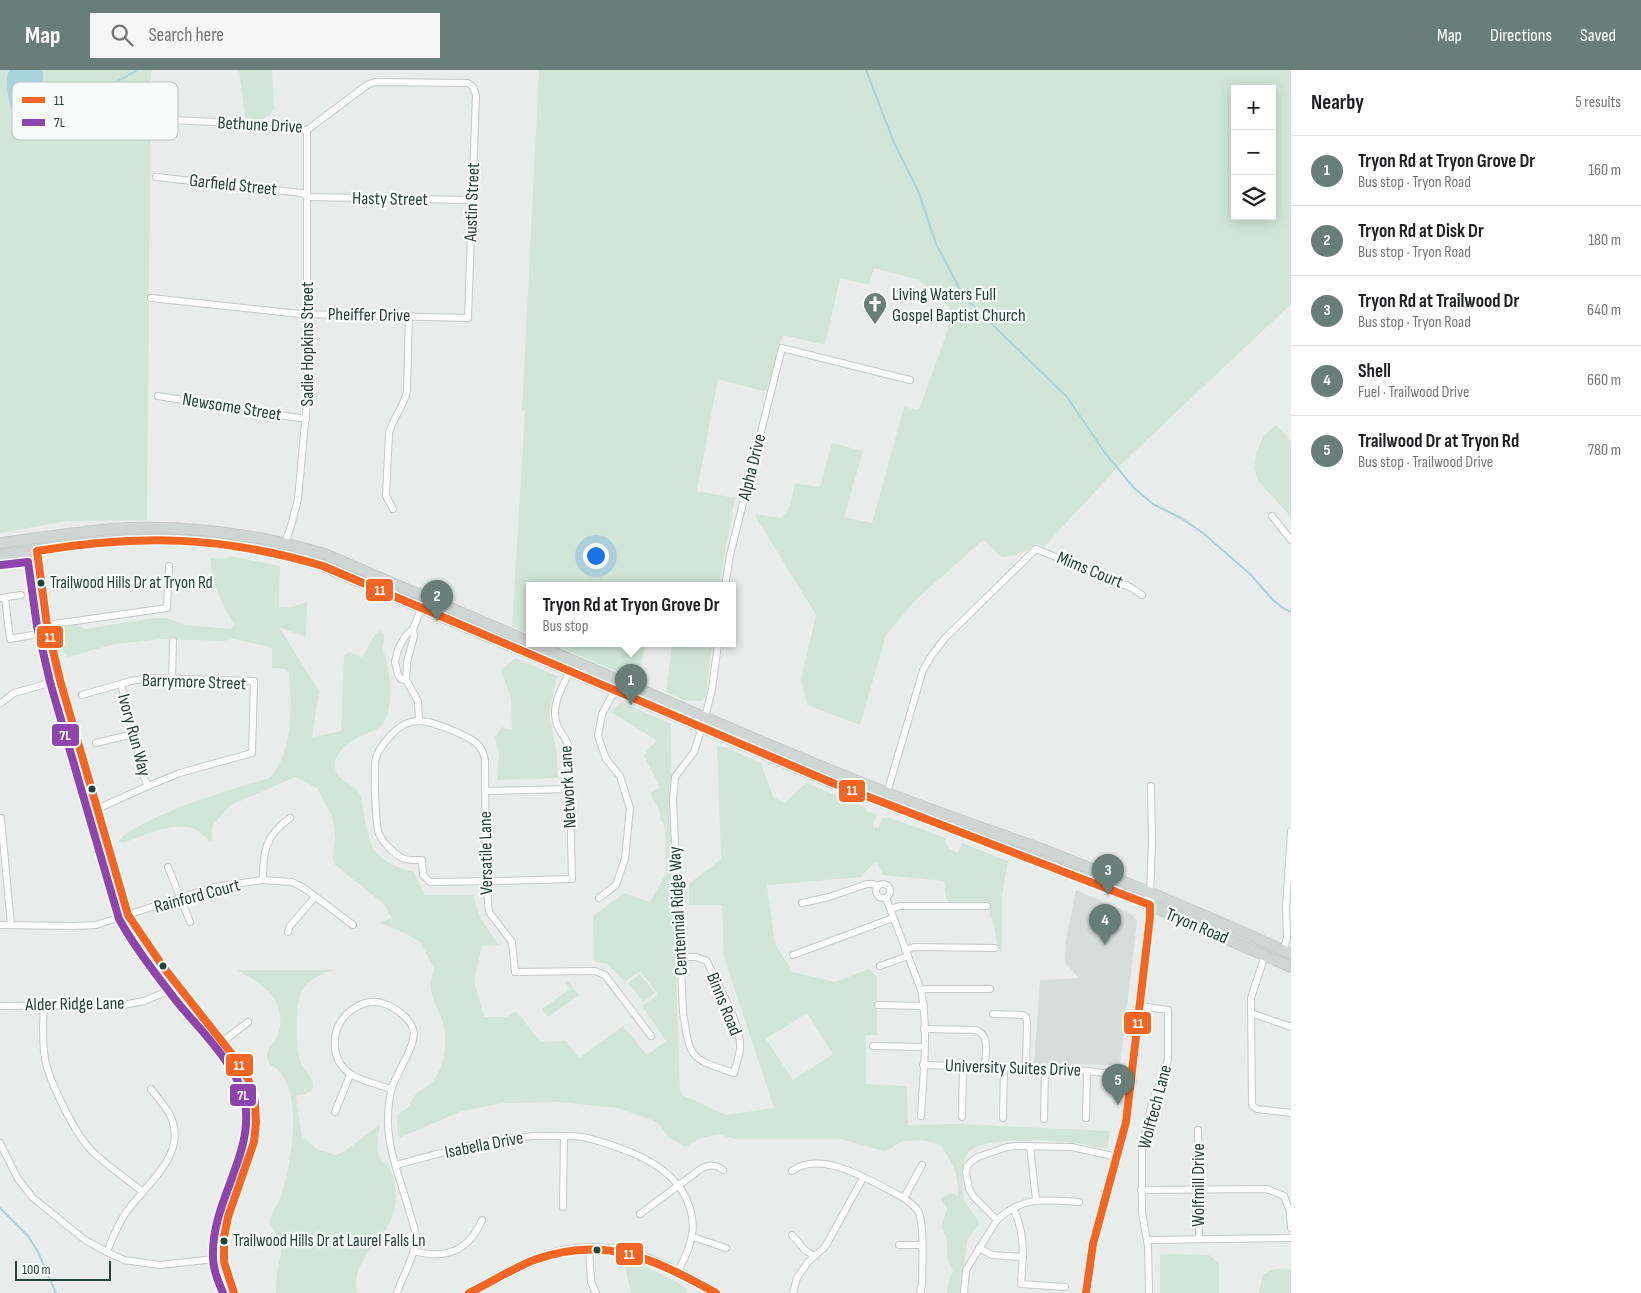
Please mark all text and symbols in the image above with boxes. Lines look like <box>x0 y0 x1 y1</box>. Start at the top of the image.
search box <box>90 13 440 58</box>
text: Map <box>25 21 60 50</box>
icon: search <box>108 21 136 49</box>
text: Search here <box>148 24 224 47</box>
text: Map <box>1437 25 1462 46</box>
text: Directions <box>1490 25 1552 46</box>
text: Saved <box>1580 25 1616 46</box>
legend <box>12 82 178 140</box>
map controls <box>1231 85 1276 220</box>
button: + <box>1231 85 1276 130</box>
text: Nearby <box>1311 90 1364 115</box>
text: 11 <box>54 92 64 109</box>
text: 5 results <box>1575 93 1621 112</box>
street label: Bethune Drive <box>217 112 303 138</box>
text: 7L <box>54 114 65 131</box>
button: − <box>1231 130 1276 175</box>
text: Tryon Rd at Tryon Grove Dr <box>1358 150 1535 173</box>
text: 1 <box>1324 161 1330 180</box>
text: 160 m <box>1588 161 1621 180</box>
street label: Austin Street <box>460 162 484 243</box>
street label: Garfield Street <box>188 170 278 200</box>
text: Bus stop · Tryon Road <box>1358 173 1471 192</box>
button: layers <box>1231 175 1276 220</box>
street label: Hasty Street <box>352 188 429 210</box>
text: Tryon Rd at Disk Dr <box>1358 220 1484 243</box>
text: 2 <box>1323 231 1331 250</box>
text: 180 m <box>1588 231 1621 250</box>
text: Bus stop · Tryon Road <box>1358 243 1471 262</box>
street label: Sadie Hopkins Street <box>297 281 318 406</box>
place label: Living Waters Full Gospel Baptist Church <box>892 284 1026 326</box>
text: Tryon Rd at Trailwood Dr <box>1358 290 1519 313</box>
church icon: Living Waters Full Gospel Baptist Church <box>862 291 888 325</box>
text: 3 <box>1323 301 1331 320</box>
text: 640 m <box>1587 301 1621 320</box>
street label: Pheiffer Drive <box>328 304 410 326</box>
text: Bus stop · Tryon Road <box>1358 313 1471 332</box>
text: Shell <box>1358 360 1391 383</box>
text: 4 <box>1323 371 1331 390</box>
text: 660 m <box>1587 371 1621 390</box>
text: Fuel · Trailwood Drive <box>1358 383 1470 402</box>
street label: Newsome Street <box>181 389 284 425</box>
text: Trailwood Dr at Tryon Rd <box>1358 430 1519 453</box>
street label: Alpha Drive <box>733 432 770 503</box>
text: 5 <box>1323 441 1331 460</box>
text: 780 m <box>1588 441 1621 460</box>
text: Bus stop · Trailwood Drive <box>1358 453 1493 472</box>
your location <box>583 543 609 569</box>
street label: Mims Court <box>1054 547 1127 593</box>
place label: Trailwood Hills Dr at Tryon Rd <box>50 573 213 593</box>
marker: Trailwood Hills Dr at Tryon Rd <box>36 578 46 588</box>
line badge: 11 <box>365 578 394 602</box>
pin: 2 <box>421 580 453 621</box>
text: 11 <box>375 582 386 599</box>
popup <box>526 582 736 647</box>
text: Tryon Rd at Tryon Grove Dr <box>542 594 720 617</box>
text: Bus stop <box>542 617 588 636</box>
line badge: 11 <box>36 625 64 649</box>
text: 11 <box>45 629 56 646</box>
pin: 1 <box>615 664 647 705</box>
street label: Barrymore Street <box>141 670 247 694</box>
street label: Ivory Run Way <box>113 692 155 779</box>
line badge: 7L <box>51 723 80 747</box>
text: 7L <box>59 727 71 744</box>
street label: Network Lane <box>555 745 581 829</box>
line badge: 11 <box>838 779 866 803</box>
text: 11 <box>847 782 858 799</box>
unlabelled marker <box>87 784 97 794</box>
street label: Versatile Lane <box>475 811 497 895</box>
street label: Centennial Ridge Way <box>664 846 692 976</box>
pin: 3 <box>1092 854 1124 895</box>
street label: Rainford Court <box>152 874 243 918</box>
street label: Tryon Road <box>1162 903 1232 949</box>
pin: 4 <box>1089 904 1121 945</box>
unlabelled marker <box>158 961 168 971</box>
street label: Binns Road <box>702 969 746 1039</box>
street label: Alder Ridge Lane <box>24 993 125 1015</box>
line badge: 11 <box>1123 1011 1152 1035</box>
text: 11 <box>1133 1015 1144 1032</box>
line badge: 11 <box>225 1053 254 1077</box>
street label: University Suites Drive <box>945 1055 1081 1081</box>
text: 11 <box>234 1057 245 1074</box>
street label: Wolftech Lane <box>1134 1063 1176 1151</box>
pin: 5 <box>1102 1064 1134 1105</box>
line badge: 7L <box>229 1083 257 1107</box>
text: 7L <box>237 1087 249 1104</box>
street label: Isabella Drive <box>443 1127 525 1163</box>
street label: Wolfmill Drive <box>1188 1143 1209 1227</box>
place label: Trailwood Hills Dr at Laurel Falls Ln <box>233 1231 425 1251</box>
marker: Trailwood Hills Dr at Laurel Falls Ln <box>219 1236 229 1246</box>
line badge: 11 <box>615 1242 644 1266</box>
unlabelled marker <box>592 1245 602 1255</box>
text: 11 <box>624 1246 635 1263</box>
scale bar <box>15 1258 111 1281</box>
text: 100 m <box>22 1261 51 1278</box>

